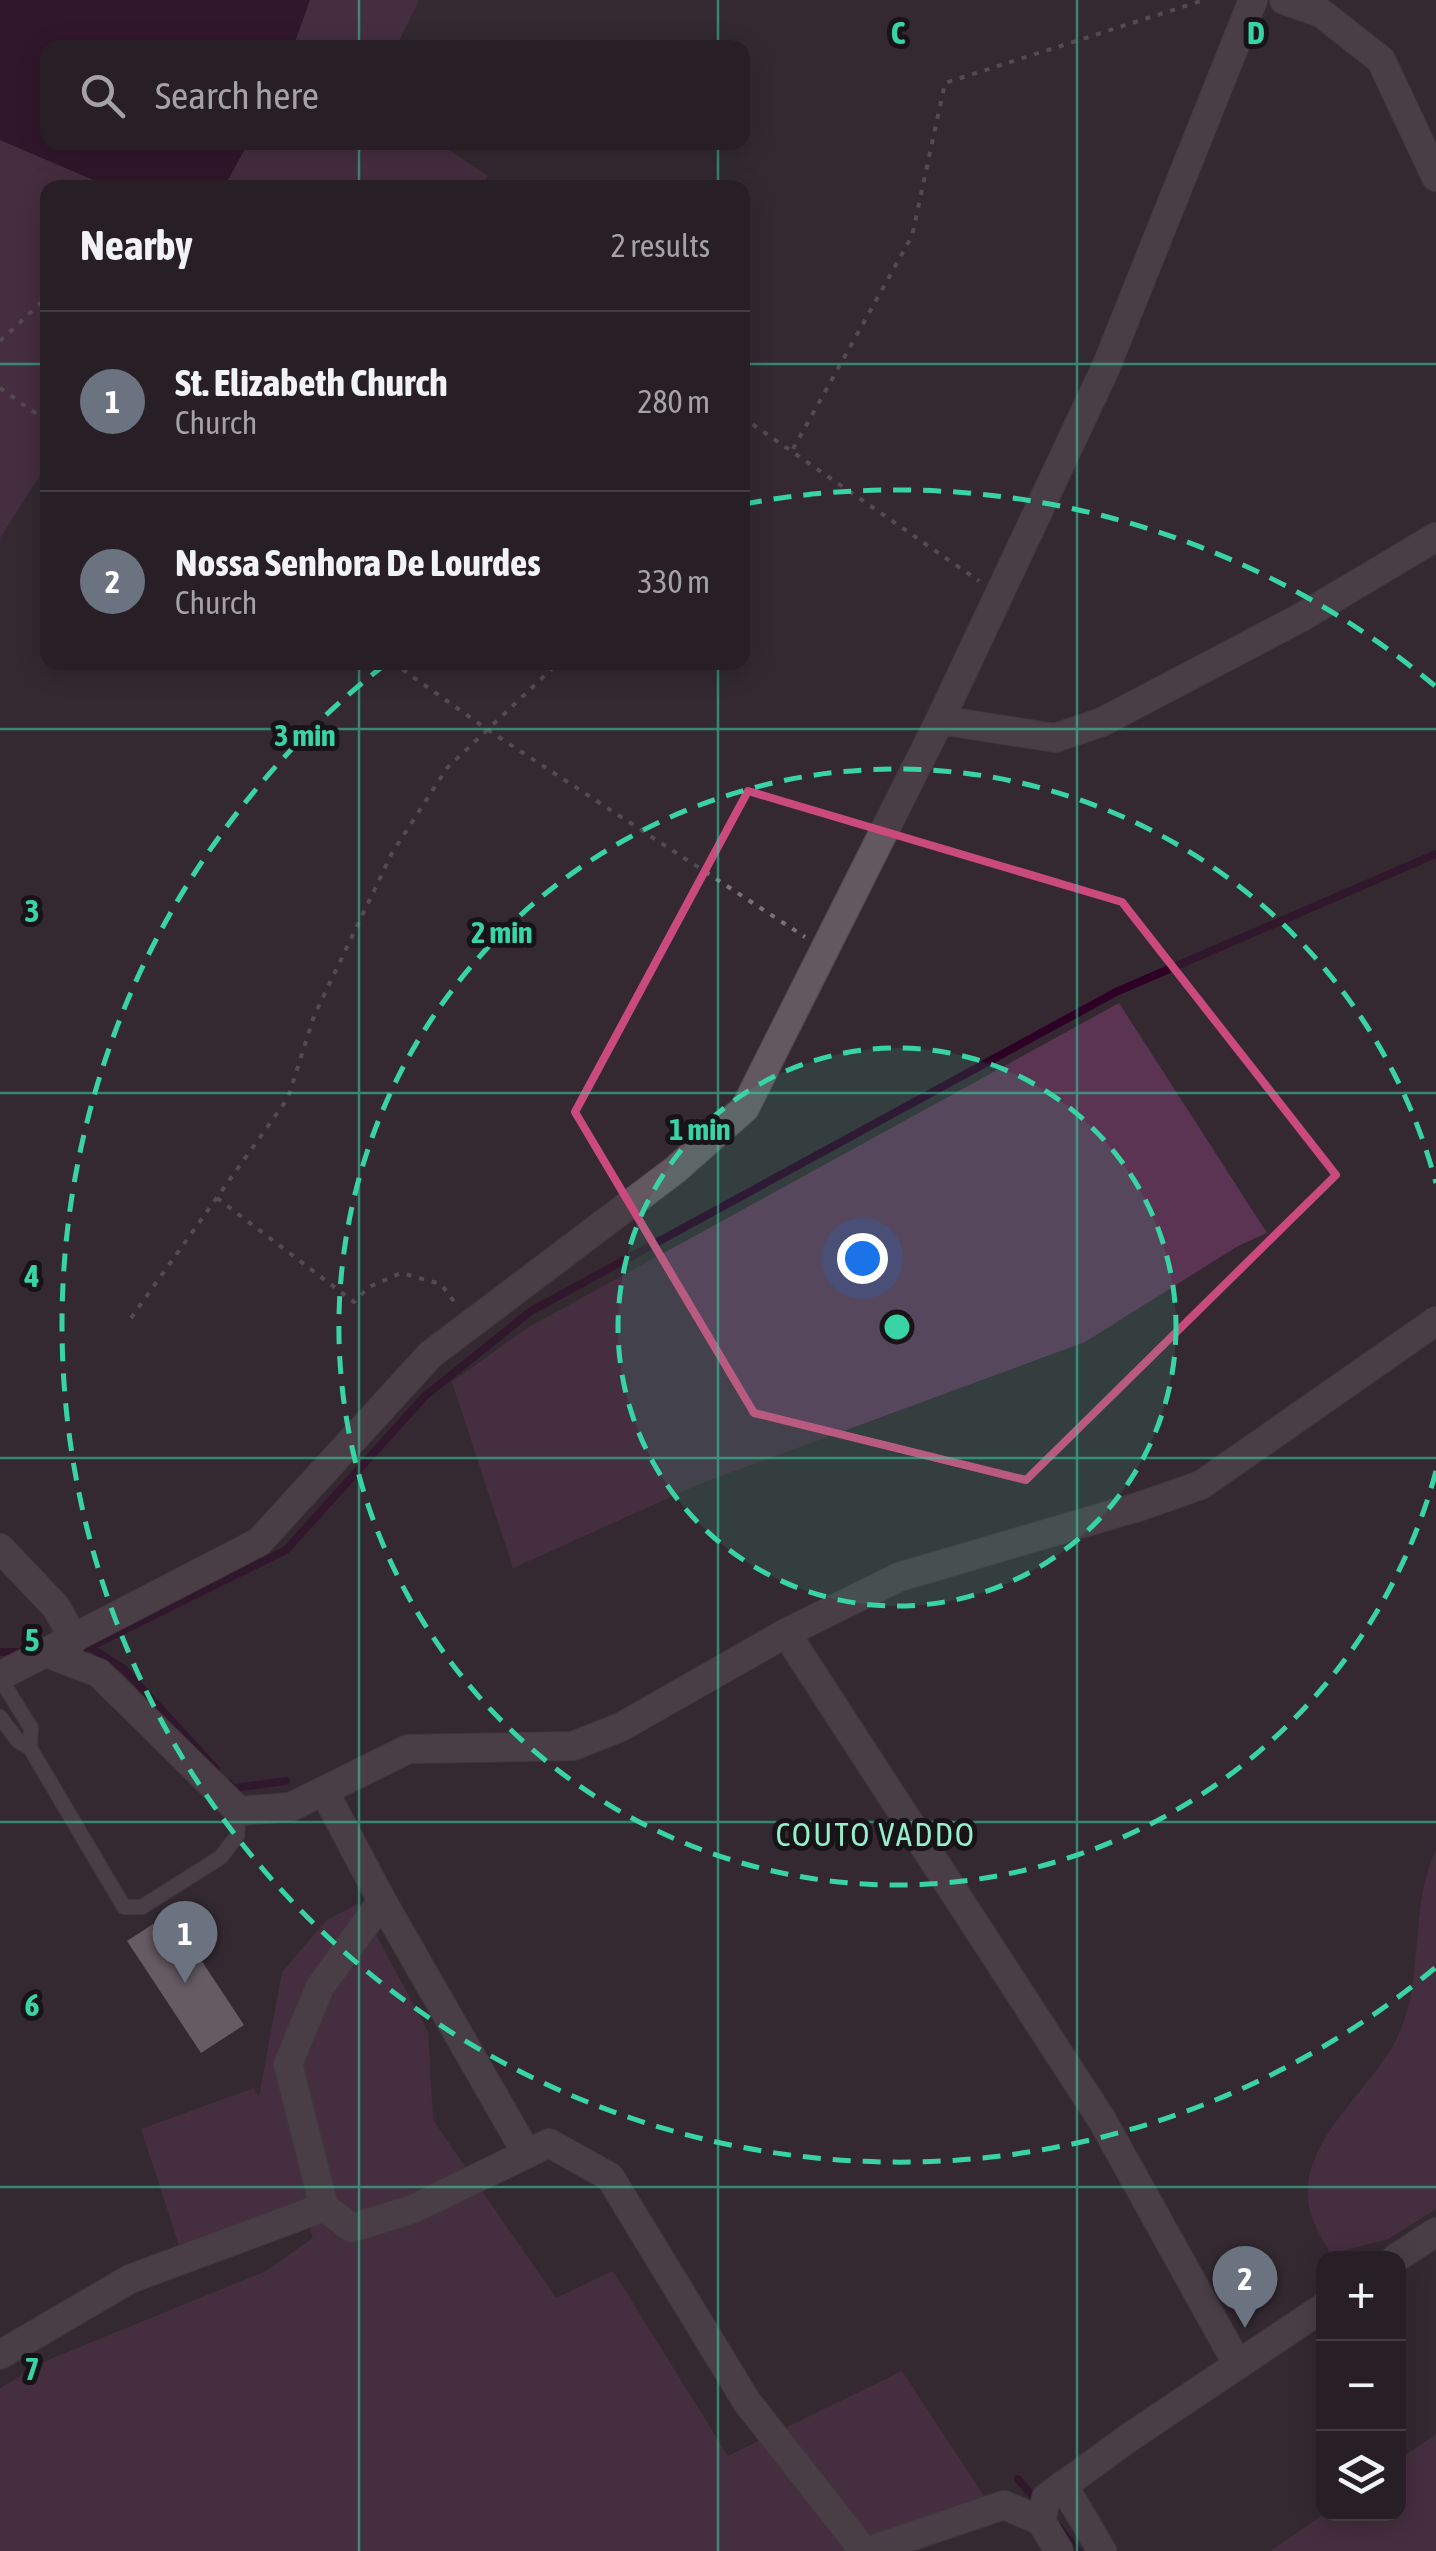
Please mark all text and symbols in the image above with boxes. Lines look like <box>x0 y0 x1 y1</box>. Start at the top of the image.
text: C <box>891 14 906 51</box>
text: D <box>1247 14 1265 51</box>
search box <box>40 40 750 150</box>
icon: search <box>75 68 130 123</box>
text: Search here <box>155 74 319 117</box>
text: Nearby <box>80 221 193 269</box>
text: 2 results <box>611 227 710 264</box>
text: St. Elizabeth Church <box>175 361 448 404</box>
text: 1 <box>105 383 120 420</box>
text: 280 m <box>637 383 710 420</box>
text: Church <box>175 404 257 441</box>
text: Nossa Senhora De Lourdes <box>175 541 541 584</box>
text: 2 <box>105 563 120 600</box>
text: 330 m <box>637 563 710 600</box>
text: Church <box>175 584 257 621</box>
text: 3 min <box>274 718 336 752</box>
text: 3 <box>24 892 40 929</box>
text: 2 min <box>471 915 533 949</box>
text: 1 min <box>669 1112 731 1146</box>
your location <box>837 1233 888 1284</box>
text: 4 <box>23 1257 40 1294</box>
centre of rings <box>879 1309 915 1345</box>
text: 5 <box>24 1621 40 1658</box>
district label: COUTO VADDO <box>776 1816 976 1853</box>
pin: 1 <box>152 1900 218 1983</box>
text: 6 <box>24 1986 40 2023</box>
pin: 2 <box>1212 2246 1278 2328</box>
map controls <box>1316 2251 1406 2521</box>
button: + <box>1316 2251 1406 2341</box>
button: − <box>1316 2341 1406 2431</box>
text: 7 <box>24 2350 40 2387</box>
button: layers <box>1316 2431 1406 2521</box>

